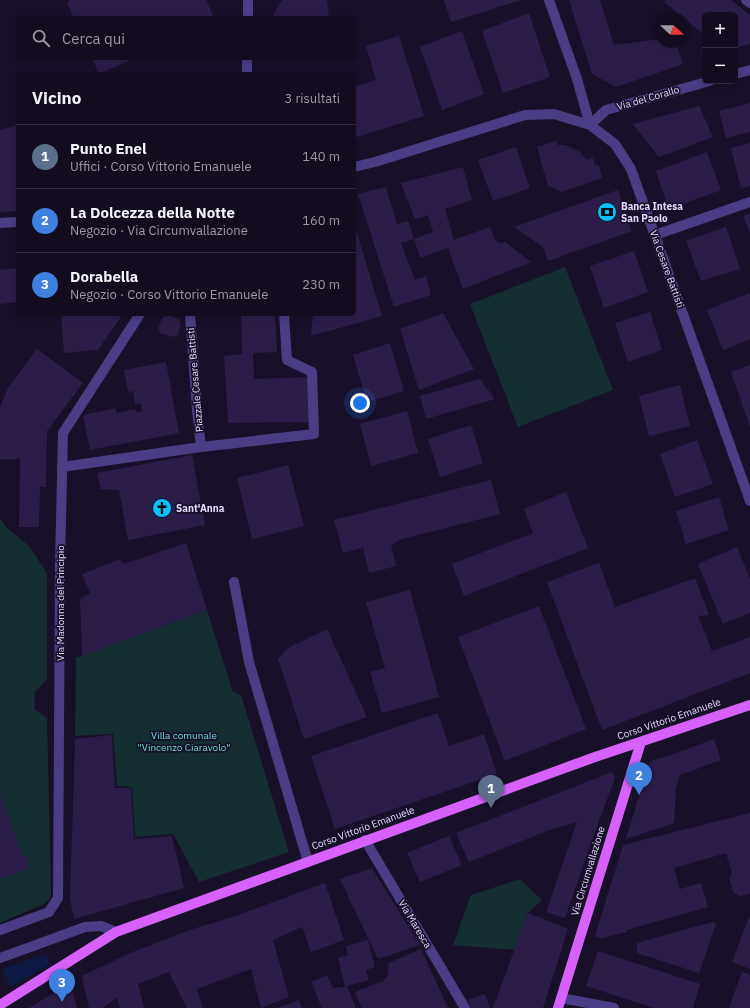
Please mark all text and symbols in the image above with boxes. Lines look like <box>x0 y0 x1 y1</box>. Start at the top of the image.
north arrow <box>654 12 690 48</box>
map controls <box>702 12 738 84</box>
button: + <box>702 12 738 48</box>
search box <box>16 16 356 60</box>
icon: search <box>30 27 52 49</box>
text: Cerca qui <box>62 29 125 48</box>
button: − <box>702 48 738 84</box>
street label: Via del Corallo <box>615 83 681 113</box>
text: Vicino <box>32 87 81 109</box>
text: 3 risultati <box>285 90 340 107</box>
text: Punto Enel <box>70 139 146 158</box>
text: 1 <box>41 148 49 165</box>
text: 140 m <box>302 148 340 165</box>
text: Uffici · Corso Vittorio Emanuele <box>70 158 252 175</box>
place label: Banca Intesa San Paolo <box>621 200 683 225</box>
bank icon: Banca Intesa San Paolo <box>596 201 618 223</box>
text: La Dolcezza della Notte <box>70 203 235 222</box>
text: 2 <box>41 212 49 229</box>
text: 160 m <box>302 212 340 229</box>
text: Negozio · Via Circumvallazione <box>70 222 248 239</box>
street label: Via Cesare Battisti <box>647 228 687 310</box>
text: Dorabella <box>70 267 138 286</box>
text: 3 <box>41 276 49 293</box>
text: 230 m <box>302 276 340 293</box>
text: Negozio · Corso Vittorio Emanuele <box>70 286 268 303</box>
street label: Piazzale Cesare Battisti <box>184 327 206 433</box>
your location <box>350 393 370 413</box>
church icon: Sant'Anna <box>151 497 173 519</box>
place label: Sant'Anna <box>176 502 225 515</box>
street label: Via Madonna del Principio <box>54 545 67 661</box>
street label: Corso Vittorio Emanuele <box>616 695 723 743</box>
park label: Villa comunale "Vincenzo Ciaravolo" <box>138 729 230 754</box>
pin: 2 <box>626 762 652 795</box>
pin: 1 <box>478 775 504 808</box>
street label: Corso Vittorio Emanuele <box>310 803 417 853</box>
street label: Via Circumvallazione <box>568 824 608 917</box>
street label: Via Maresca <box>395 897 435 951</box>
pin: 3 <box>49 969 75 1002</box>

